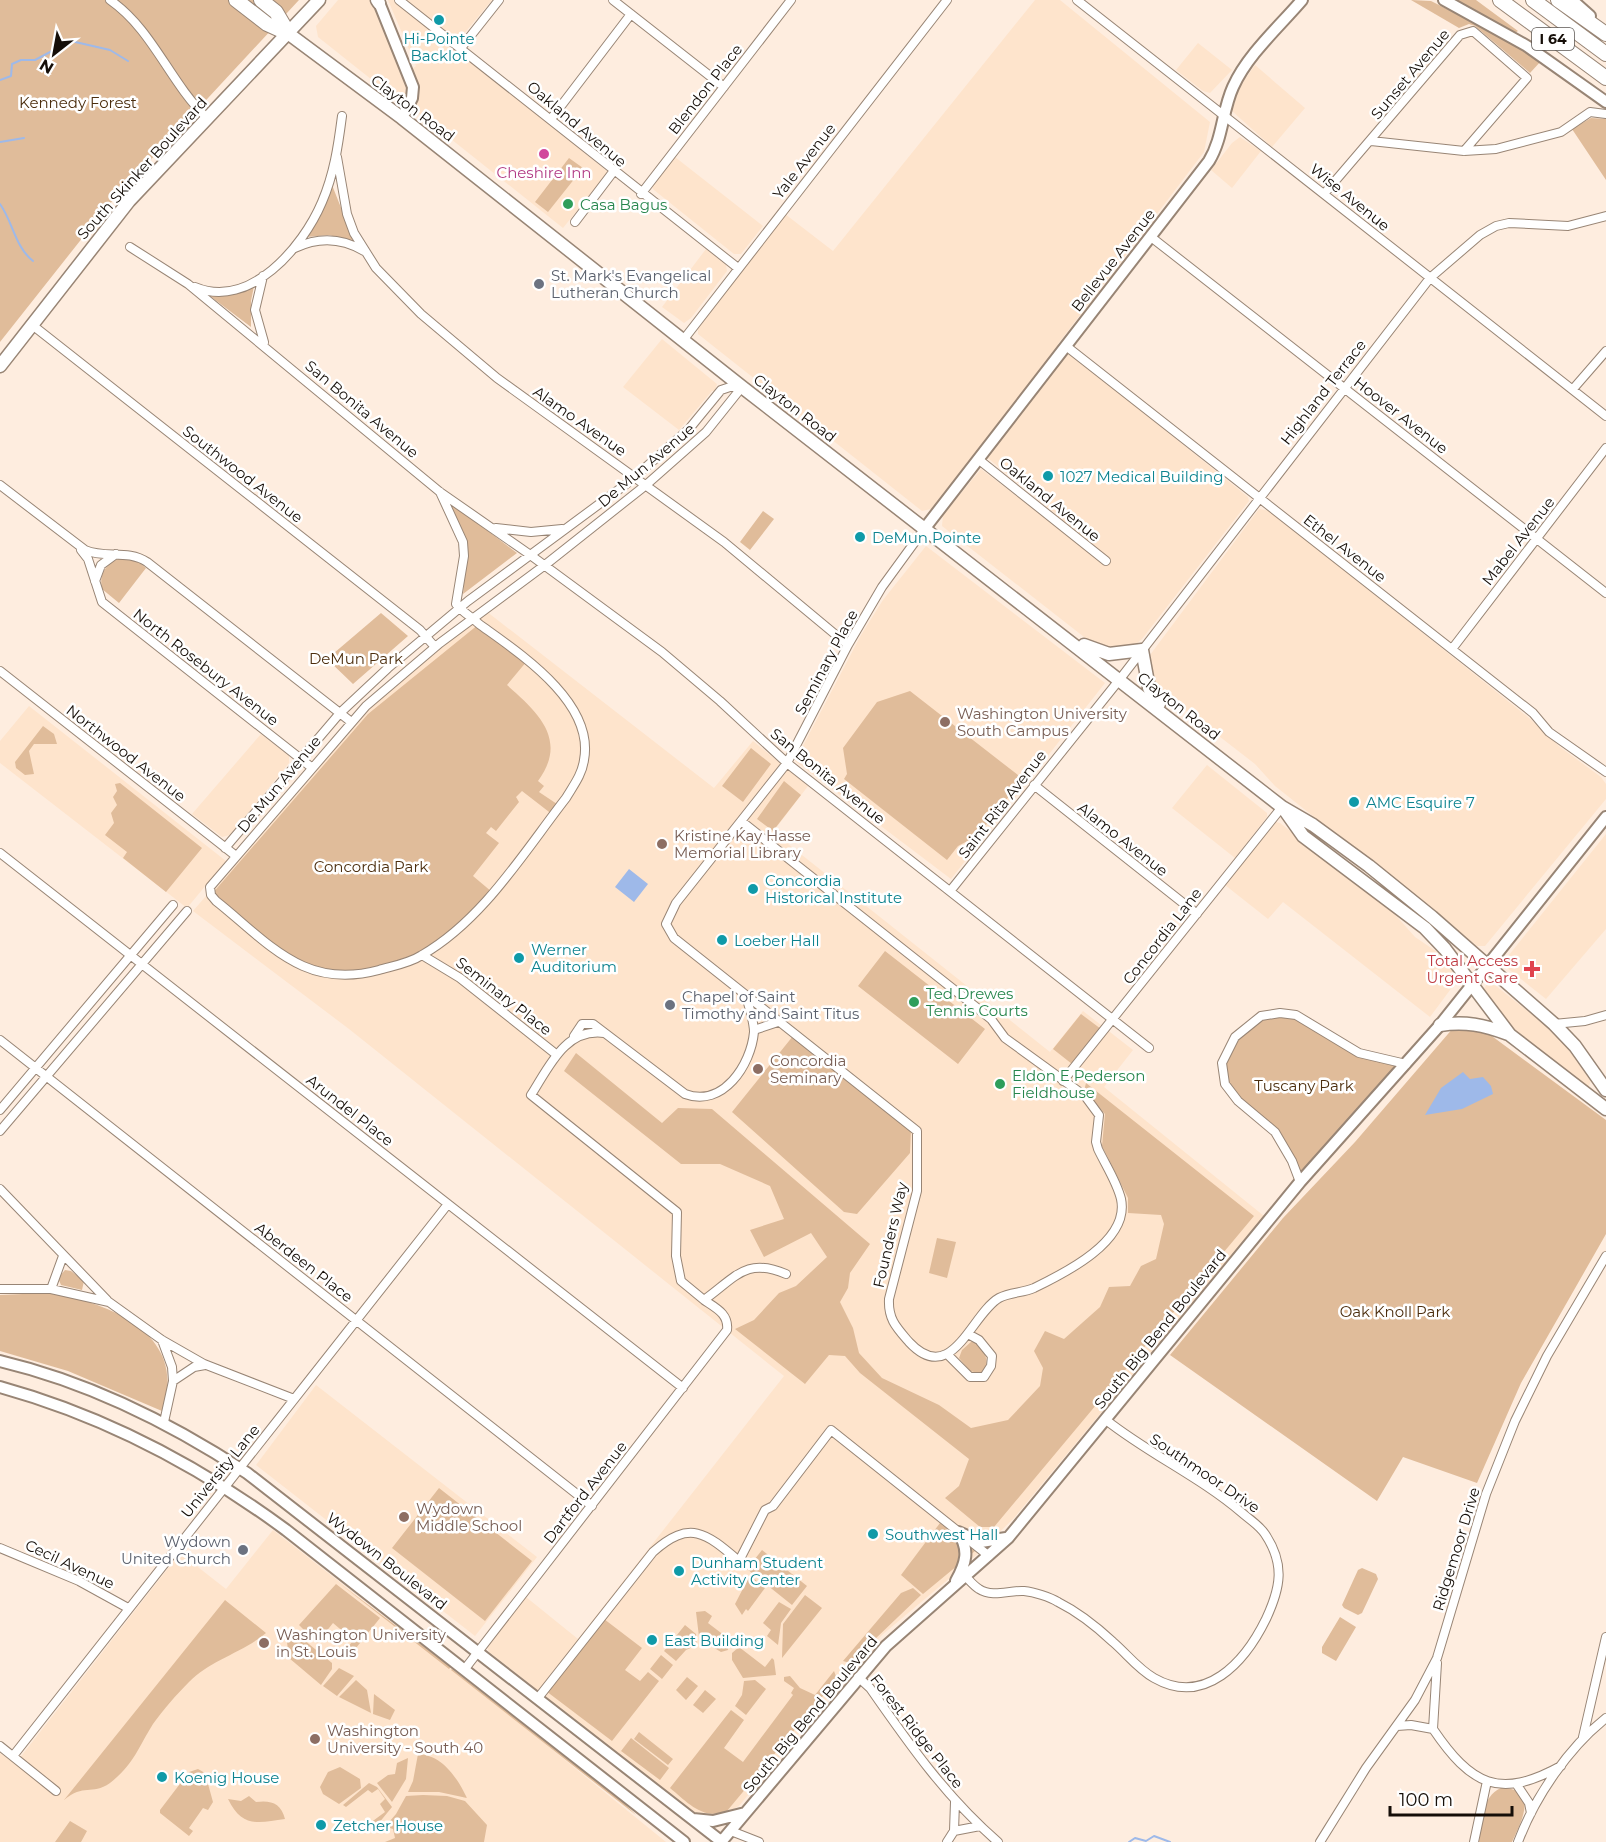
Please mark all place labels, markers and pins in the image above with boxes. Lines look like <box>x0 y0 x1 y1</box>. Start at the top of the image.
marker: Hi-Pointe Backlot <box>432 13 446 27</box>
place label: Hi-Pointe Backlot <box>404 29 475 65</box>
marker: Cheshire Inn <box>537 147 551 161</box>
place label: Cheshire Inn <box>497 163 591 182</box>
place label: Casa Bagus <box>580 195 667 214</box>
marker: Casa Bagus <box>561 197 575 211</box>
place label: St. Mark's Evangelical Lutheran Church <box>551 266 711 302</box>
marker: St. Mark's Evangelical Lutheran Church <box>532 277 546 291</box>
place label: 1027 Medical Building <box>1060 467 1224 486</box>
marker: 1027 Medical Building <box>1041 469 1055 483</box>
place label: DeMun Pointe <box>872 528 981 547</box>
marker: DeMun Pointe <box>853 530 867 544</box>
place label: Washington University South Campus <box>957 704 1128 740</box>
marker: Washington University South Campus <box>938 715 952 729</box>
place label: AMC Esquire 7 <box>1366 793 1475 812</box>
marker: AMC Esquire 7 <box>1347 795 1361 809</box>
place label: Kristine Kay Hasse Memorial Library <box>674 826 811 862</box>
marker: Kristine Kay Hasse Memorial Library <box>655 837 669 851</box>
place label: Concordia Historical Institute <box>765 871 902 907</box>
marker: Concordia Historical Institute <box>746 882 760 896</box>
place label: Loeber Hall <box>734 931 819 950</box>
marker: Loeber Hall <box>715 933 729 947</box>
place label: Werner Auditorium <box>531 940 617 976</box>
marker: Werner Auditorium <box>512 951 526 965</box>
place label: Total Access Urgent Care <box>1427 951 1518 987</box>
marker: Total Access Urgent Care <box>1523 960 1541 978</box>
place label: Ted Drewes Tennis Courts <box>926 984 1028 1020</box>
place label: Chapel of Saint Timothy and Saint Titus <box>682 987 859 1023</box>
marker: Ted Drewes Tennis Courts <box>907 995 921 1009</box>
marker: Chapel of Saint Timothy and Saint Titus <box>663 998 677 1012</box>
place label: Concordia Seminary <box>770 1051 846 1087</box>
marker: Concordia Seminary <box>751 1062 765 1076</box>
place label: Eldon E Pederson Fieldhouse <box>1012 1066 1145 1102</box>
marker: Eldon E Pederson Fieldhouse <box>993 1077 1007 1091</box>
place label: Wydown Middle School <box>416 1499 522 1535</box>
marker: Wydown Middle School <box>397 1510 411 1524</box>
place label: Southwest Hall <box>885 1525 998 1544</box>
marker: Southwest Hall <box>866 1527 880 1541</box>
place label: Wydown United Church <box>121 1532 231 1568</box>
marker: Wydown United Church <box>236 1543 250 1557</box>
place label: Dunham Student Activity Center <box>691 1553 823 1589</box>
marker: Dunham Student Activity Center <box>672 1564 686 1578</box>
place label: Washington University in St. Louis <box>276 1625 447 1661</box>
place label: East Building <box>664 1631 764 1650</box>
marker: East Building <box>645 1633 659 1647</box>
marker: Washington University in St. Louis <box>257 1636 271 1650</box>
place label: Washington University - South 40 <box>327 1721 483 1757</box>
marker: Washington University - South 40 <box>308 1732 322 1746</box>
place label: Koenig House <box>174 1768 279 1787</box>
marker: Koenig House <box>155 1770 169 1784</box>
place label: Zetcher House <box>333 1816 443 1835</box>
marker: Zetcher House <box>314 1818 328 1832</box>

